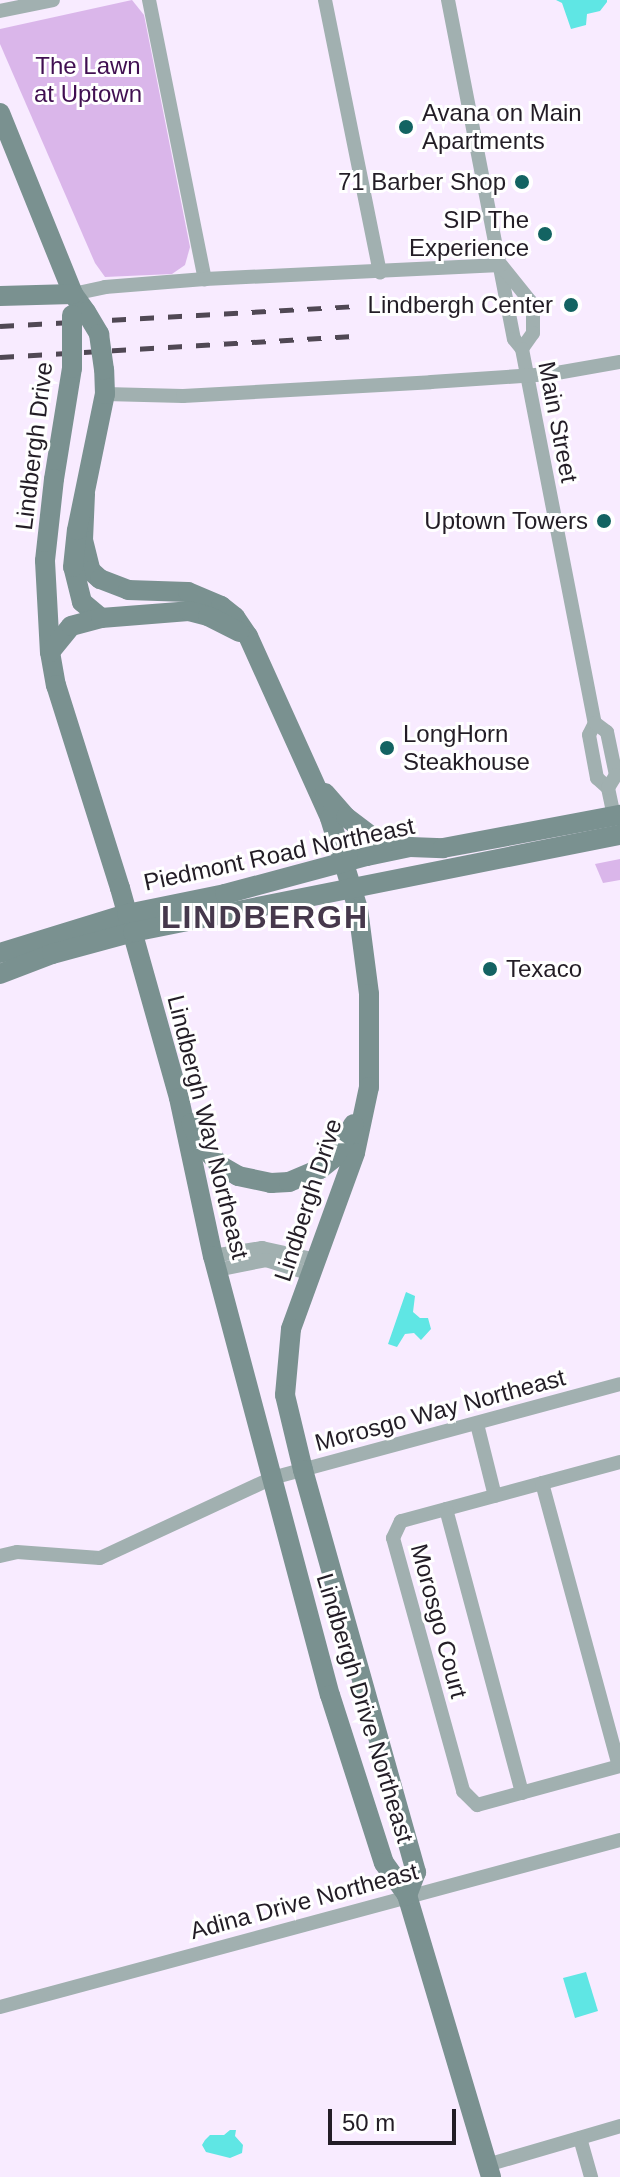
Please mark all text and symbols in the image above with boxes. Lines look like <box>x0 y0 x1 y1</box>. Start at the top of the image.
park label: The Lawn at Uptown <box>34 52 142 108</box>
place label: Avana on Main Apartments <box>422 99 582 155</box>
marker: Avana on Main Apartments <box>397 118 415 136</box>
place label: 71 Barber Shop <box>338 168 506 196</box>
marker: 71 Barber Shop <box>513 173 531 191</box>
place label: SIP The Experience <box>409 206 529 262</box>
marker: SIP The Experience <box>536 225 554 243</box>
place label: Lindbergh Center <box>368 291 553 319</box>
marker: Lindbergh Center <box>560 294 582 316</box>
street label: Main Street <box>532 359 584 485</box>
street label: Lindbergh Drive <box>9 360 59 532</box>
place label: Uptown Towers <box>424 507 588 535</box>
marker: Uptown Towers <box>595 512 613 530</box>
place label: LongHorn Steakhouse <box>403 720 530 776</box>
marker: LongHorn Steakhouse <box>378 739 396 757</box>
street label: Piedmont Road Northeast <box>141 811 417 897</box>
district label: LINDBERGH <box>161 898 369 936</box>
place label: Texaco <box>506 955 582 983</box>
marker: Texaco <box>481 960 499 978</box>
street label: Lindbergh Way Northeast <box>161 992 255 1262</box>
street label: Lindbergh Drive <box>268 1115 348 1285</box>
street label: Morosgo Way Northeast <box>312 1363 568 1457</box>
street label: Morosgo Court <box>405 1541 473 1701</box>
street label: Lindbergh Drive Northeast <box>310 1570 420 1846</box>
street label: Adina Drive Northeast <box>187 1857 421 1945</box>
scale bar <box>332 2093 460 2143</box>
text: 50 m <box>342 2109 395 2136</box>

